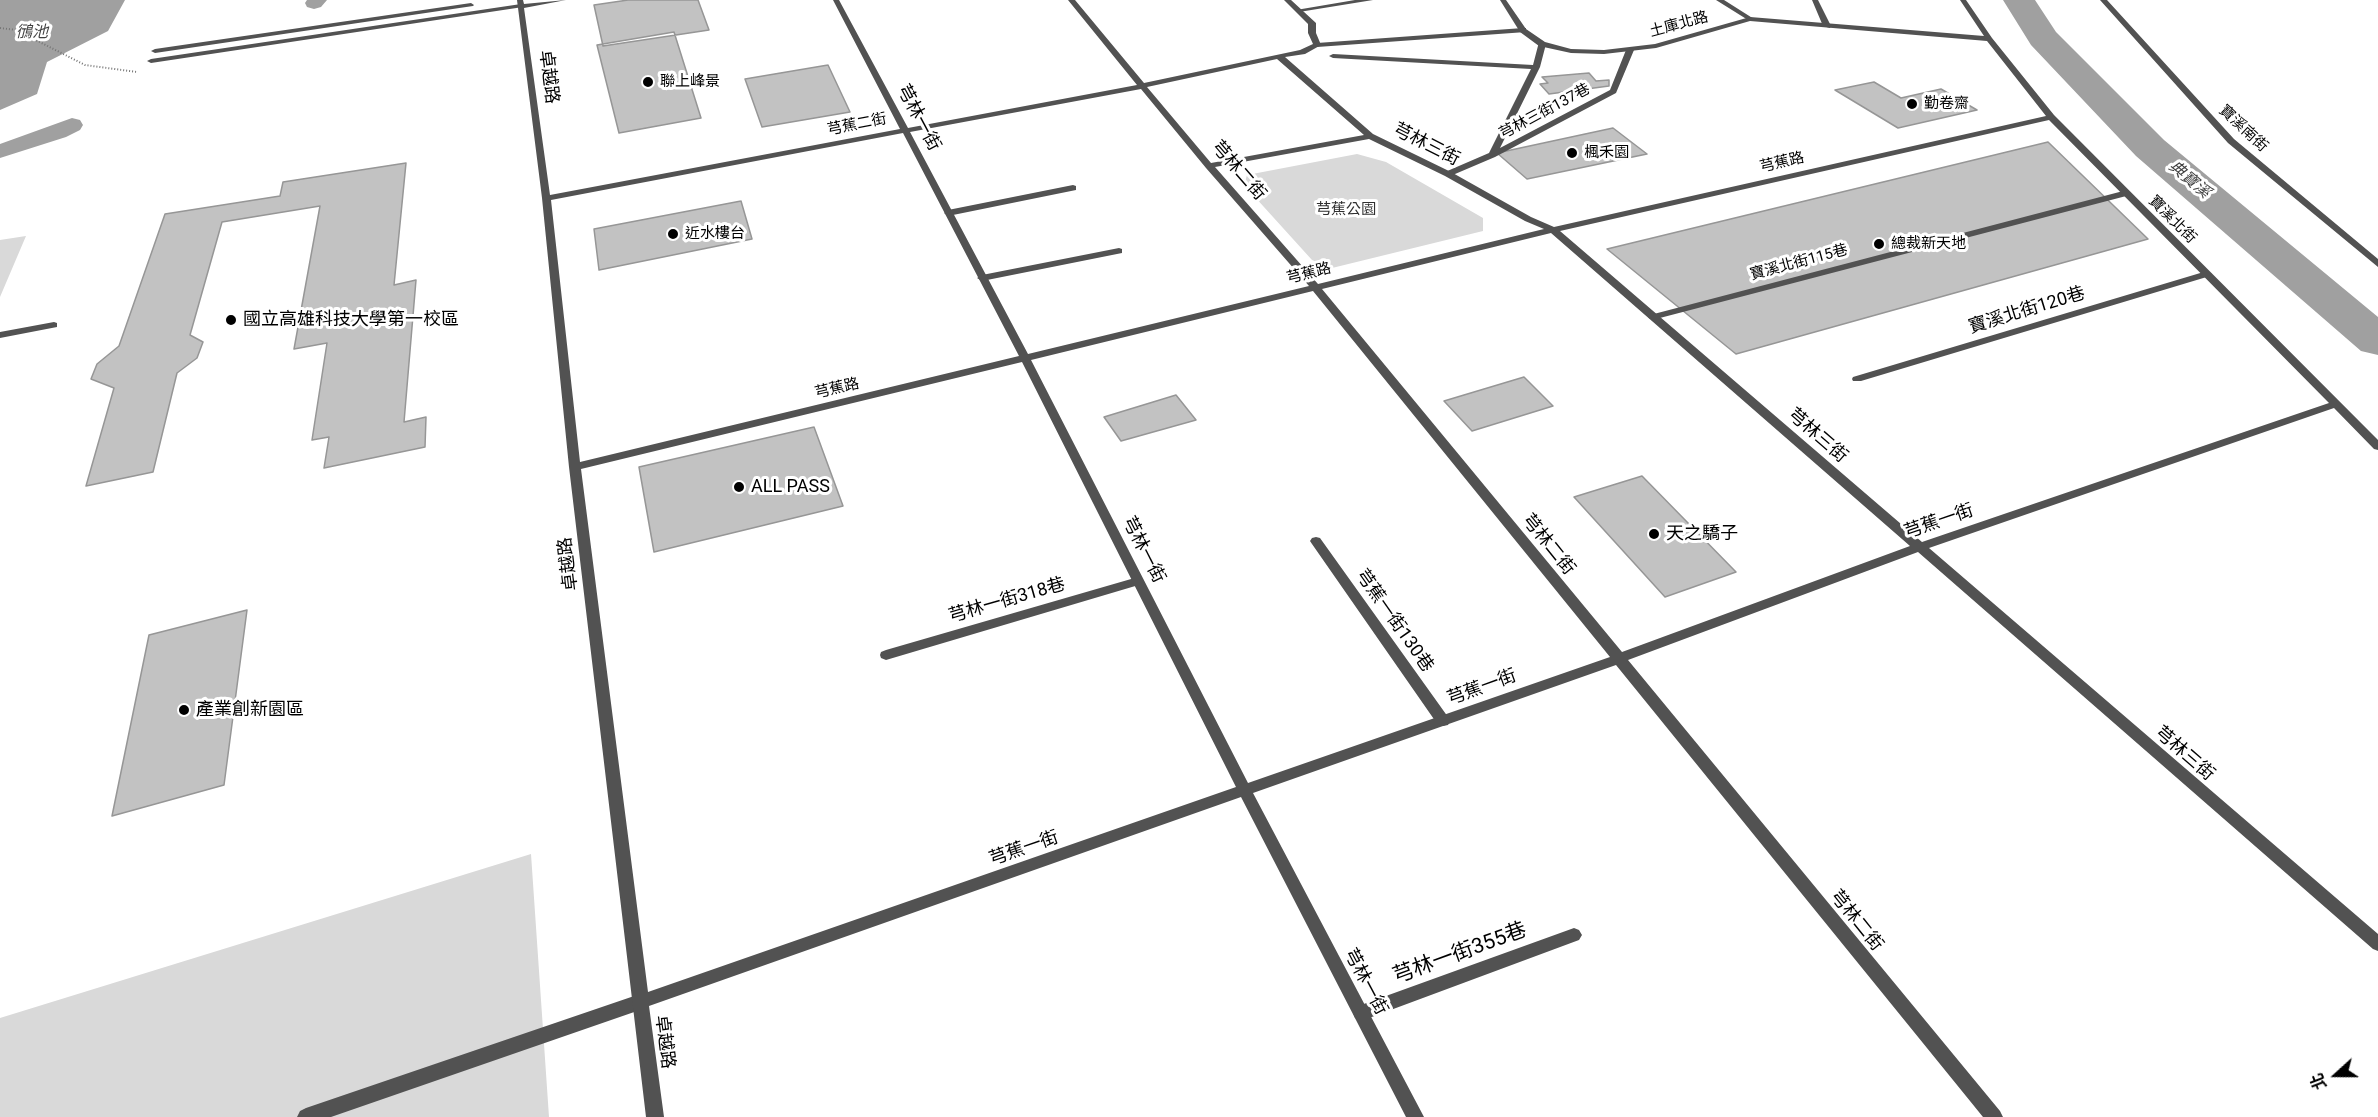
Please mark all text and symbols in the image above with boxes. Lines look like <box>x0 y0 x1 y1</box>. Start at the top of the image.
street label: 土庫北路 <box>1648 9 1710 41</box>
water label: 鴴池 <box>16 23 48 43</box>
street label: 卓越路 <box>534 49 562 105</box>
place label: 聯上峰景 <box>660 73 720 91</box>
marker: 聯上峰景 <box>641 75 655 89</box>
street label: 芎林一街 <box>892 81 944 155</box>
street label: 芎林三街137巷 <box>1496 81 1594 143</box>
place label: 勤卷齋 <box>1924 95 1969 113</box>
marker: 勤卷齋 <box>1905 97 1919 111</box>
street label: 寶溪南街 <box>2215 102 2271 156</box>
street label: 芎蕉二街 <box>826 110 888 140</box>
street label: 芎林三街 <box>1389 119 1463 171</box>
street label: 芎林二街 <box>1206 137 1270 205</box>
place label: 楓禾園 <box>1584 144 1629 162</box>
marker: 楓禾園 <box>1565 146 1579 160</box>
street label: 芎蕉路 <box>1758 149 1806 177</box>
water label: 典寶溪 <box>2164 157 2214 203</box>
street label: 寶溪北街 <box>2144 192 2200 248</box>
park label: 芎蕉公園 <box>1316 201 1376 219</box>
place label: 近水樓台 <box>685 225 745 243</box>
marker: 近水樓台 <box>666 227 680 241</box>
place label: 總裁新天地 <box>1891 235 1966 253</box>
marker: 總裁新天地 <box>1872 237 1886 251</box>
street label: 寶溪北街115巷 <box>1748 241 1850 285</box>
street label: 芎蕉路 <box>1285 260 1333 288</box>
street label: 寶溪北街120巷 <box>1966 283 2088 339</box>
place label: 國立高雄科技大學第一校區 <box>243 309 459 331</box>
marker: 國立高雄科技大學第一校區 <box>224 313 238 327</box>
street label: 芎蕉路 <box>813 375 861 403</box>
street label: 芎林三街 <box>1783 404 1851 468</box>
place label: ALL PASS <box>751 476 830 498</box>
marker: ALL PASS <box>732 480 746 494</box>
street label: 芎蕉一街 <box>1901 500 1977 544</box>
street label: 芎林二街 <box>1517 510 1579 580</box>
street label: 芎林一街 <box>1117 513 1169 587</box>
place label: 天之驕子 <box>1666 523 1738 545</box>
marker: 天之驕子 <box>1647 527 1661 541</box>
street label: 卓越路 <box>555 536 583 592</box>
street label: 芎蕉一街130巷 <box>1351 566 1437 676</box>
street label: 芎林一街318巷 <box>946 574 1068 628</box>
street label: 芎蕉一街 <box>1444 666 1520 710</box>
place label: 產業創新園區 <box>196 699 304 721</box>
marker: 產業創新園區 <box>177 703 191 717</box>
street label: 芎林三街 <box>2150 722 2218 786</box>
street label: 芎蕉一街 <box>986 827 1062 871</box>
street label: 芎林二街 <box>1825 886 1887 956</box>
street label: 芎林一街355巷 <box>1390 918 1530 990</box>
street label: 芎林一街 <box>1339 945 1391 1019</box>
street label: 卓越路 <box>650 1014 678 1070</box>
north arrow <box>2306 1045 2366 1105</box>
text: 北 <box>2307 1071 2330 1093</box>

